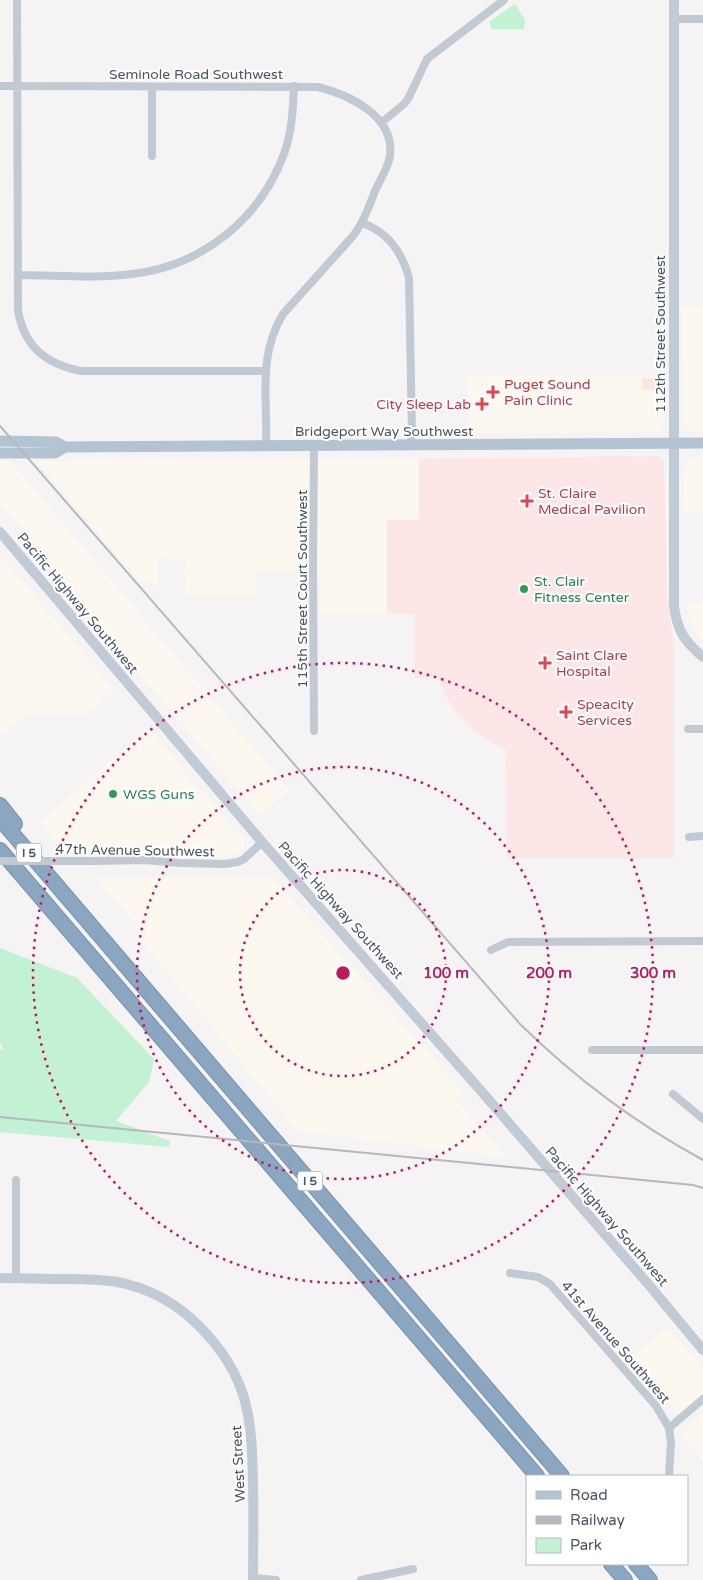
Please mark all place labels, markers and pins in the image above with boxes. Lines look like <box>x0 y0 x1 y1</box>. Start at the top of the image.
place label: Puget Sound Pain Clinic <box>504 376 591 409</box>
marker: Puget Sound Pain Clinic <box>486 385 500 399</box>
place label: City Sleep Lab <box>376 396 471 413</box>
marker: City Sleep Lab <box>475 397 489 411</box>
place label: St. Claire Medical Pavilion <box>538 485 646 518</box>
marker: St. Claire Medical Pavilion <box>520 494 534 508</box>
place label: St. Clair Fitness Center <box>534 573 630 606</box>
marker: St. Clair Fitness Center <box>518 583 530 595</box>
place label: Saint Clare Hospital <box>556 647 628 680</box>
marker: Saint Clare Hospital <box>538 656 552 670</box>
place label: Speacity Services <box>577 696 634 729</box>
marker: Speacity Services <box>559 705 573 719</box>
place label: WGS Guns <box>123 786 195 803</box>
marker: WGS Guns <box>107 788 119 800</box>
centre of rings <box>334 964 352 982</box>

